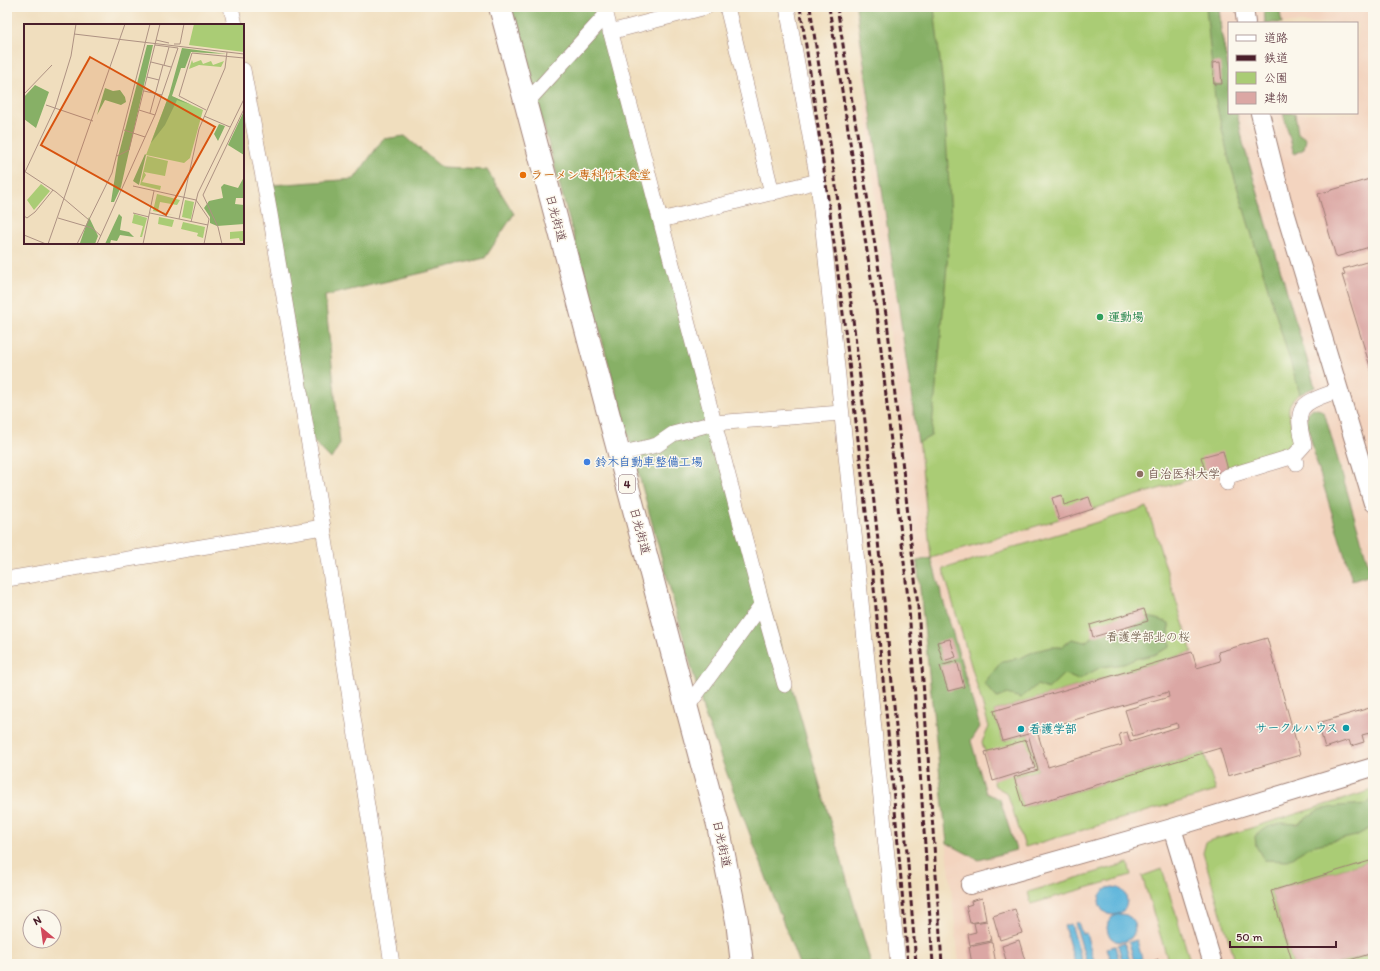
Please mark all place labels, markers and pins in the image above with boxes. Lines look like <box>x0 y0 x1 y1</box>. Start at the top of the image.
place label: ラーメン専科竹末食堂 <box>531 168 651 182</box>
marker: ラーメン専科竹末食堂 <box>518 170 528 180</box>
place label: 運動場 <box>1108 310 1144 324</box>
marker: 運動場 <box>1095 312 1105 322</box>
place label: 鈴木自動車整備工場 <box>595 455 703 469</box>
marker: 鈴木自動車整備工場 <box>582 457 592 467</box>
place label: 自治医科大学 <box>1148 467 1220 481</box>
marker: 自治医科大学 <box>1135 469 1145 479</box>
place label: サークルハウス <box>1255 721 1338 735</box>
place label: 看護学部 <box>1029 722 1077 736</box>
marker: サークルハウス <box>1341 723 1351 733</box>
marker: 看護学部 <box>1016 724 1026 734</box>

